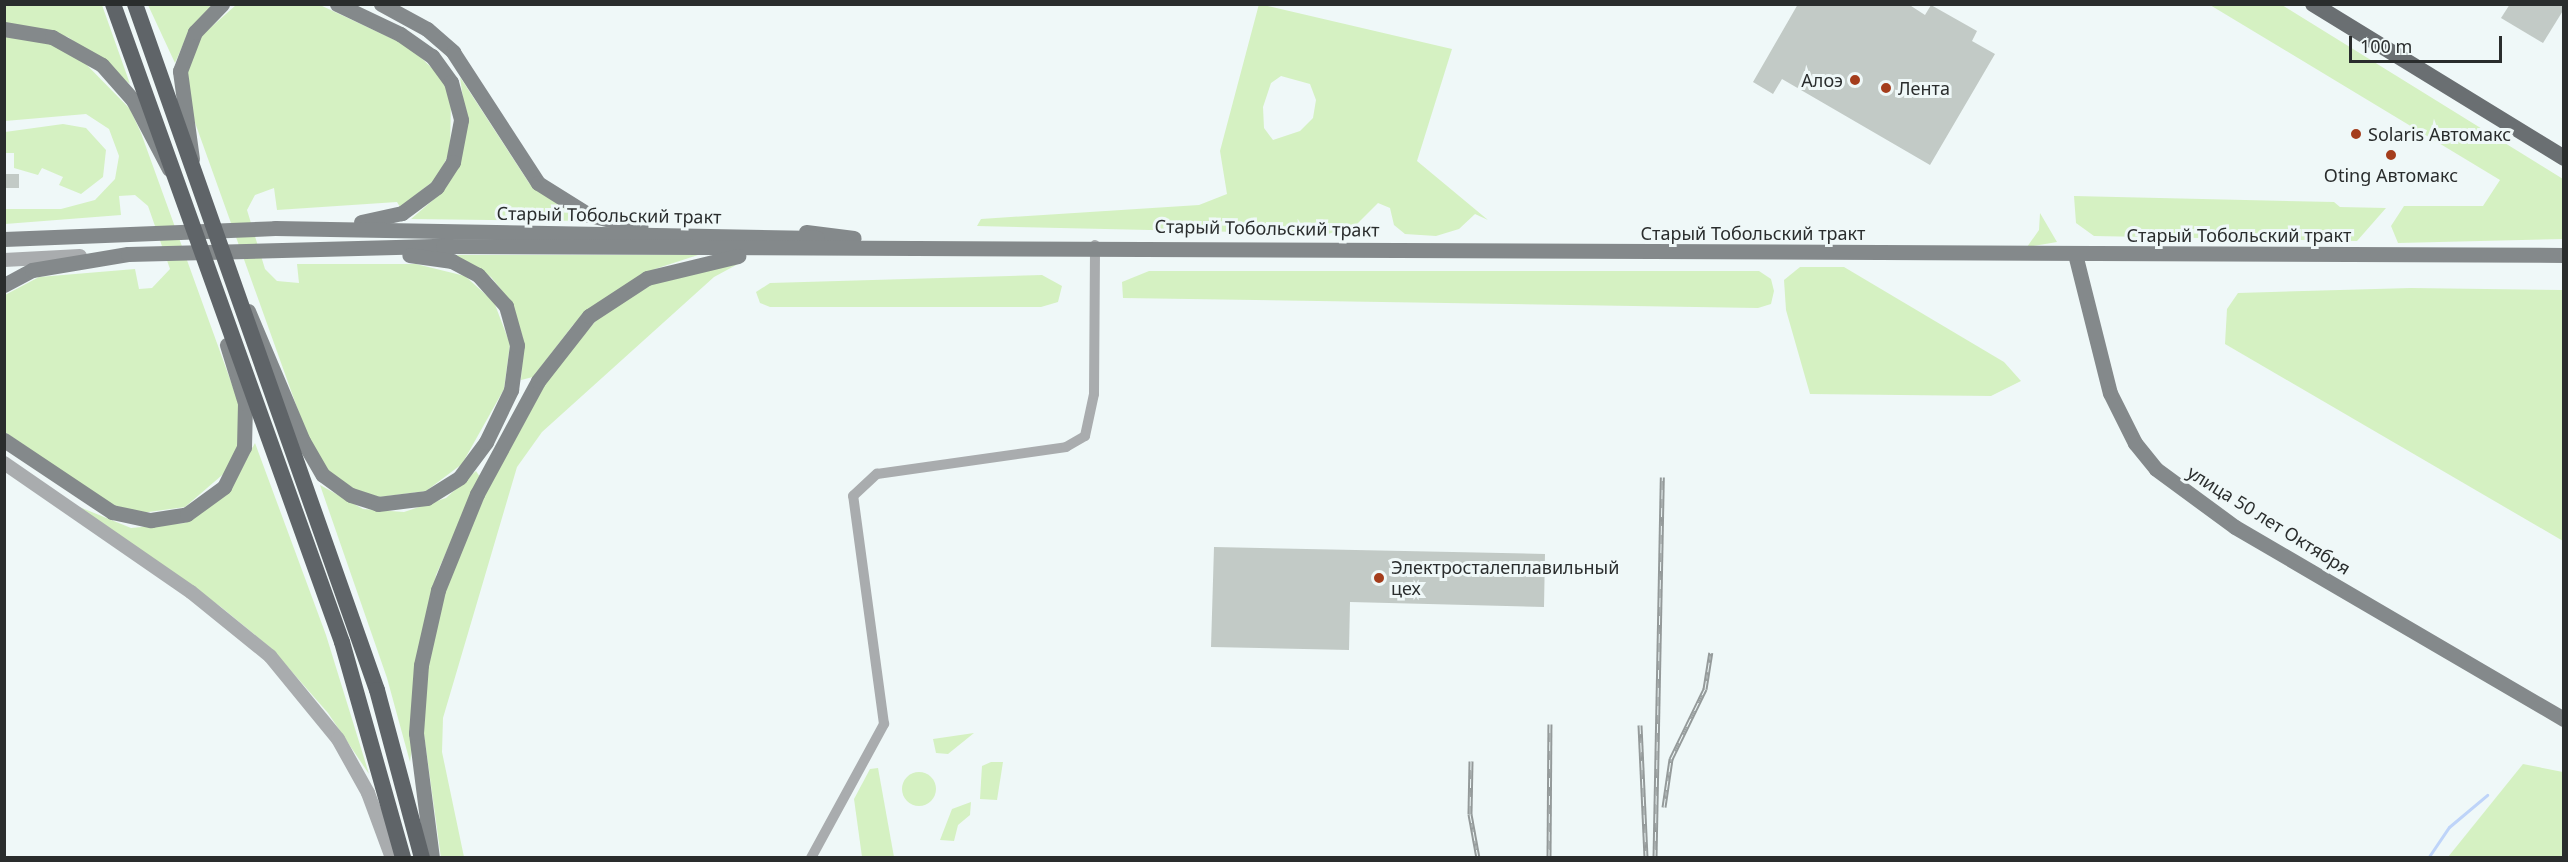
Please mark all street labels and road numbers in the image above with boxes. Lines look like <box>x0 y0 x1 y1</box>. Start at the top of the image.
street label: Старый Тобольский тракт <box>496 202 722 228</box>
street label: Старый Тобольский тракт <box>1154 215 1380 241</box>
street label: Старый Тобольский тракт <box>1641 222 1865 244</box>
street label: Старый Тобольский тракт <box>2127 224 2351 246</box>
street label: улица 50 лет Октября <box>2183 461 2355 579</box>

